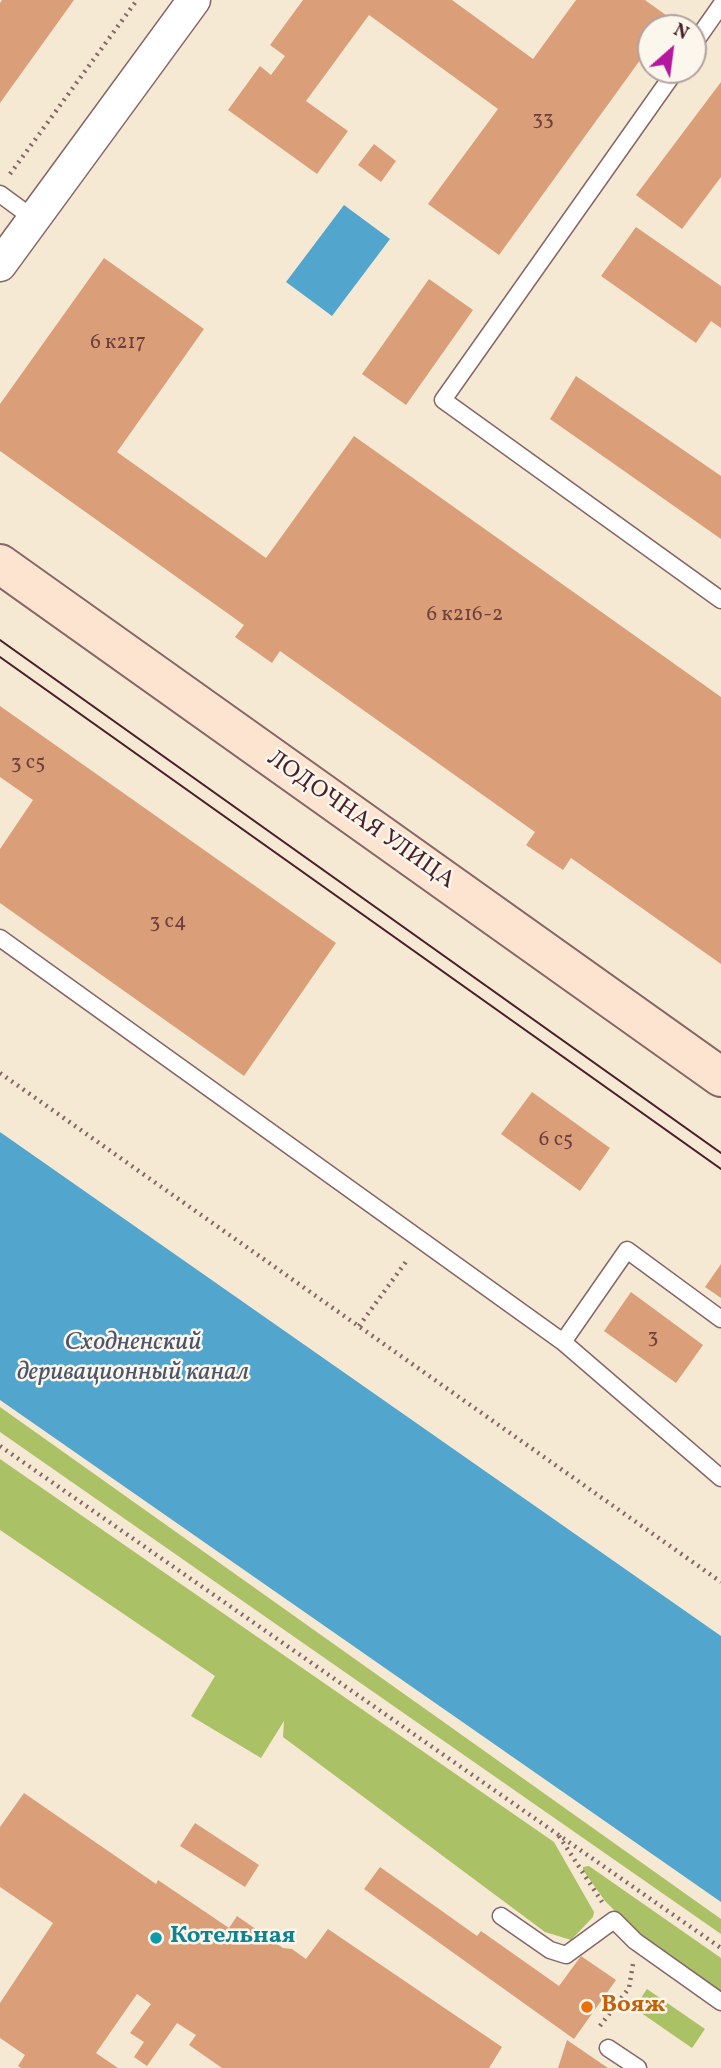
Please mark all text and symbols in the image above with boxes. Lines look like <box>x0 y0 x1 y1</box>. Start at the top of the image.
north arrow <box>637 14 707 84</box>
text: N <box>669 18 693 47</box>
house number: 33 <box>532 107 554 133</box>
house number: 6 к217 <box>90 331 146 357</box>
house number: 6 к216-2 <box>427 603 503 629</box>
street label: ЛОДОЧНАЯ УЛИЦА <box>261 745 459 897</box>
house number: 3 с5 <box>11 751 45 777</box>
house number: 3 с4 <box>150 910 186 936</box>
house number: 6 с5 <box>539 1128 573 1154</box>
house number: 3 <box>648 1325 658 1351</box>
water label: Сходненский деривационный канал <box>17 1328 249 1390</box>
place label: Котельная <box>170 1924 295 1952</box>
marker: Котельная <box>148 1930 164 1946</box>
place label: Вояж <box>601 1993 665 2021</box>
marker: Вояж <box>579 1999 595 2015</box>

